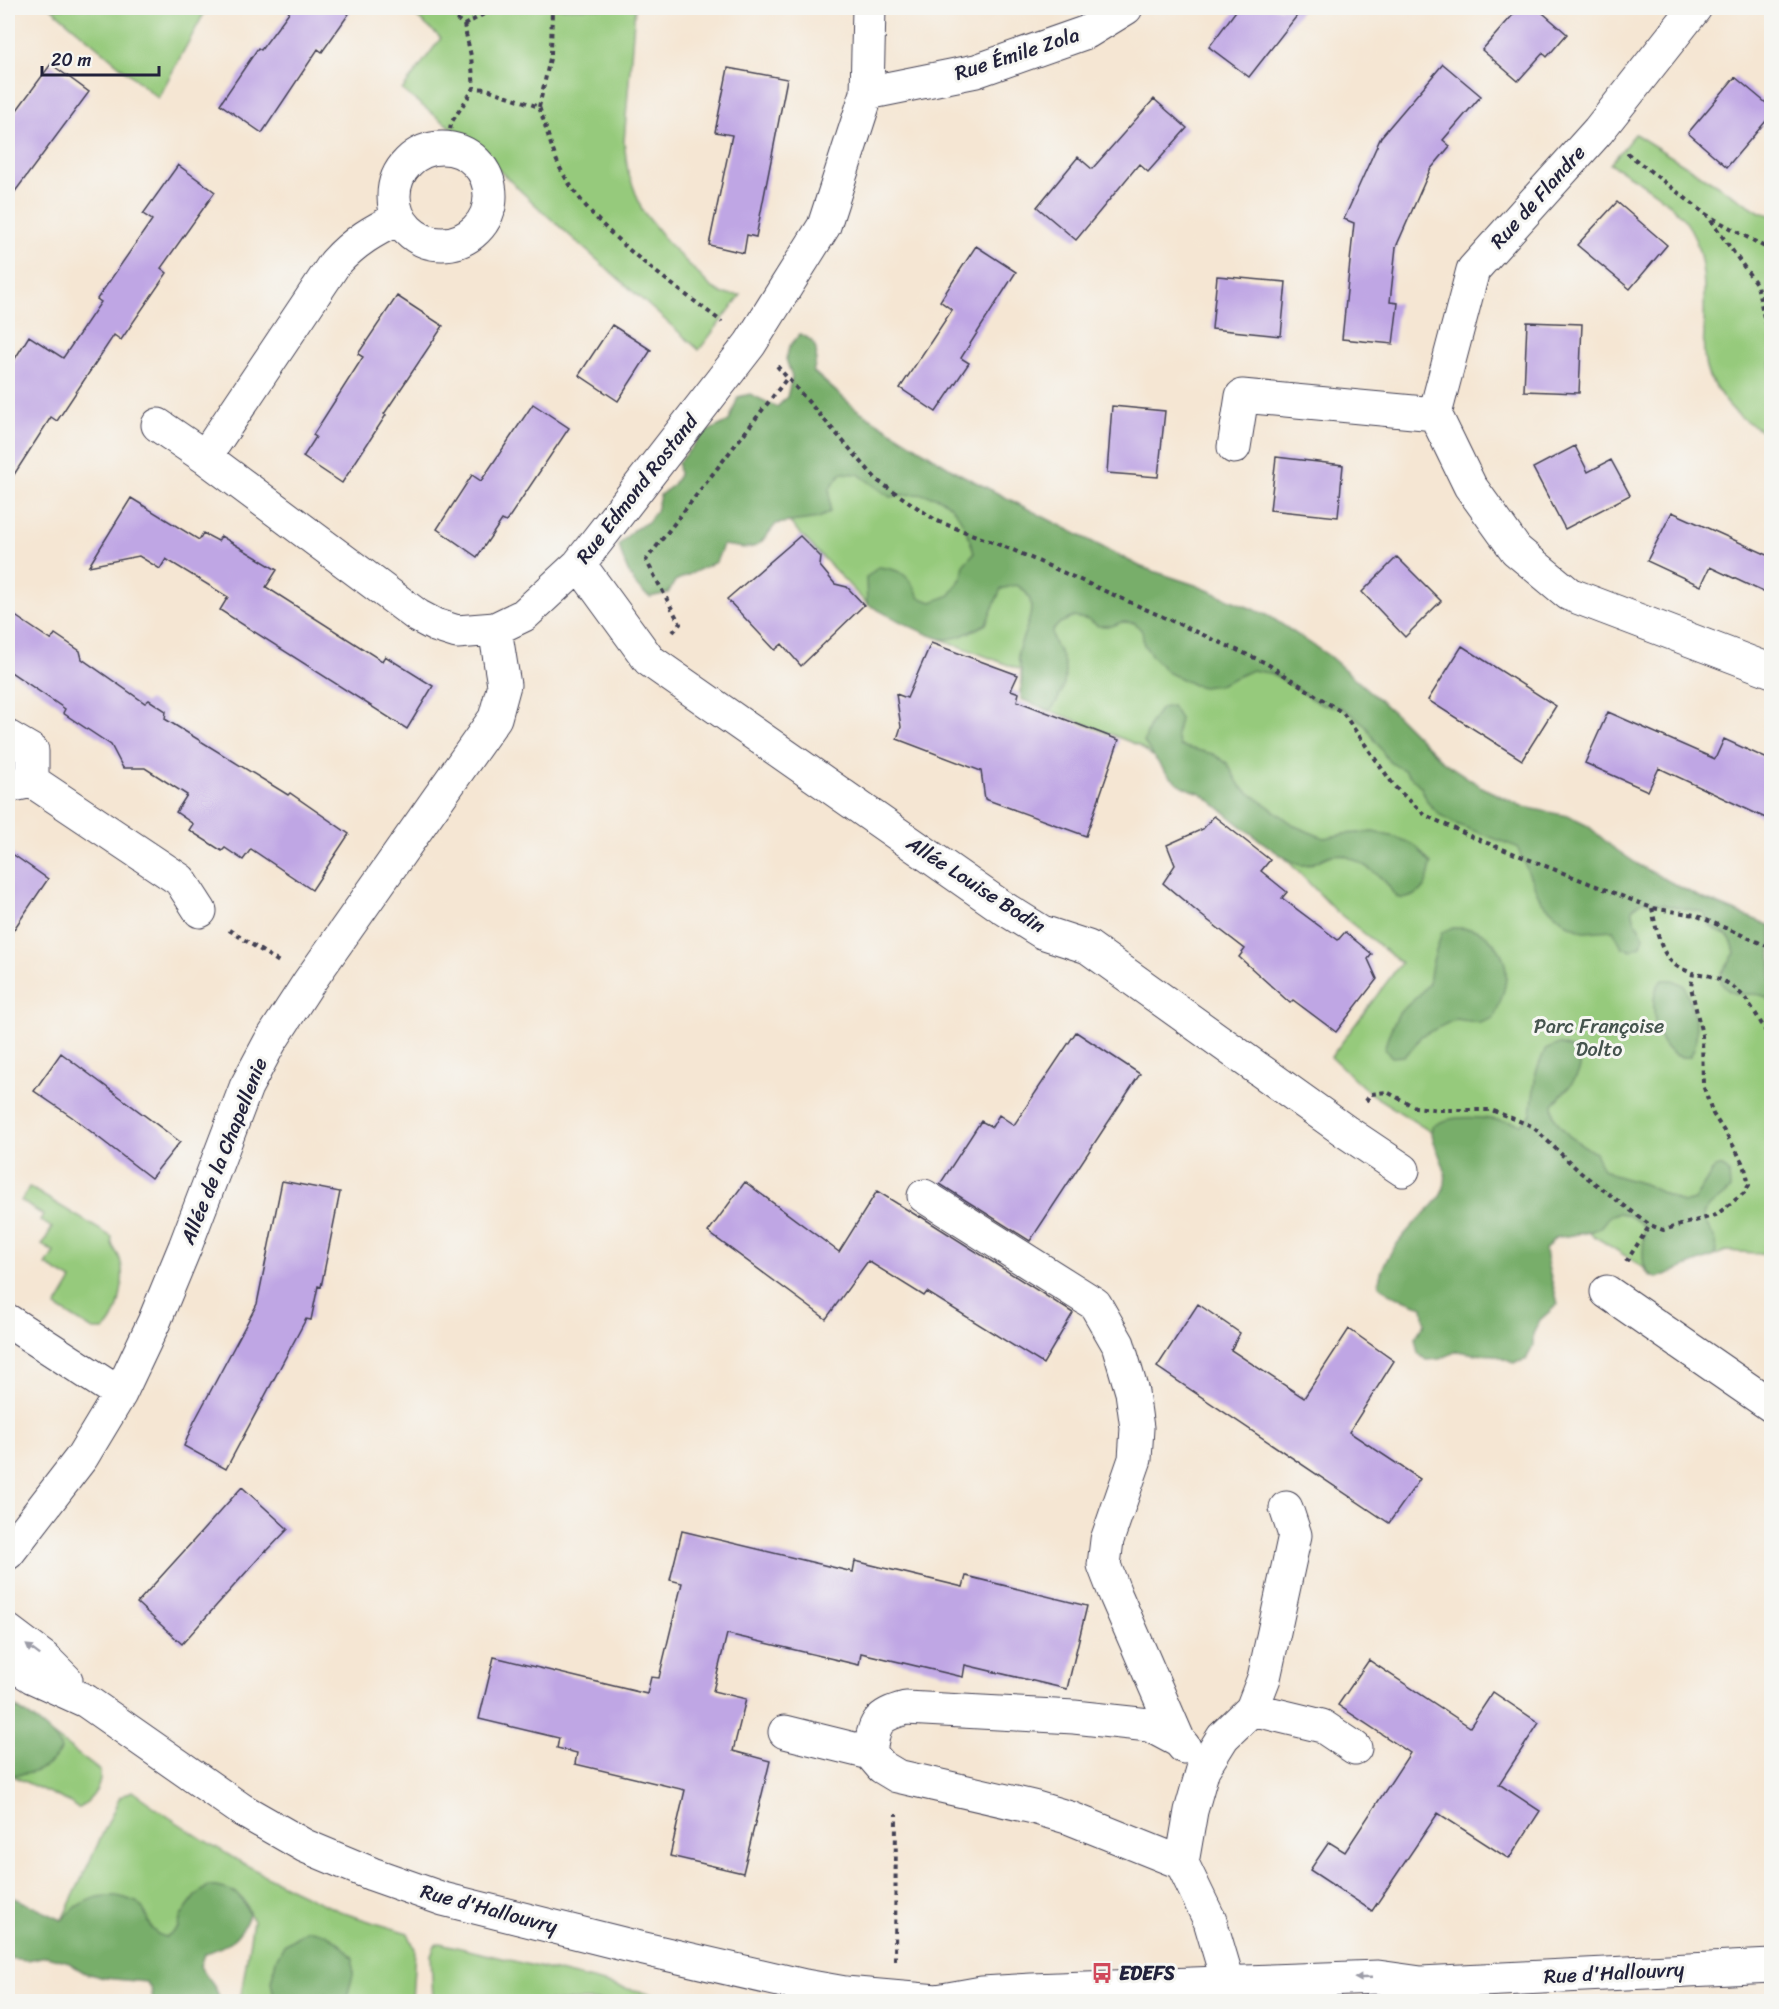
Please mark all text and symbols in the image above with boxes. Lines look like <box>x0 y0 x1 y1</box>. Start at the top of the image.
street label: Rue Émile Zola <box>950 17 1084 91</box>
scale bar <box>42 39 159 77</box>
text: 20 m <box>51 44 91 76</box>
street label: Rue de Flandre <box>1481 137 1595 257</box>
street label: Rue Edmond Rostand <box>567 405 708 572</box>
street label: Allée Louise Bodin <box>899 826 1053 943</box>
park label: Parc Françoise Dolto <box>1534 1009 1664 1067</box>
street label: Allée de la Chapellenie <box>170 1052 277 1251</box>
one-way arrow <box>25 1644 40 1656</box>
street label: Rue d'Hallouvry <box>417 1874 562 1944</box>
street label: Rue d'Hallouvry <box>1543 1952 1686 1994</box>
place label: EDEFS <box>1119 1956 1175 1991</box>
bus stop icon: EDEFS <box>1090 1961 1114 1985</box>
one-way arrow <box>1353 1973 1372 1982</box>

